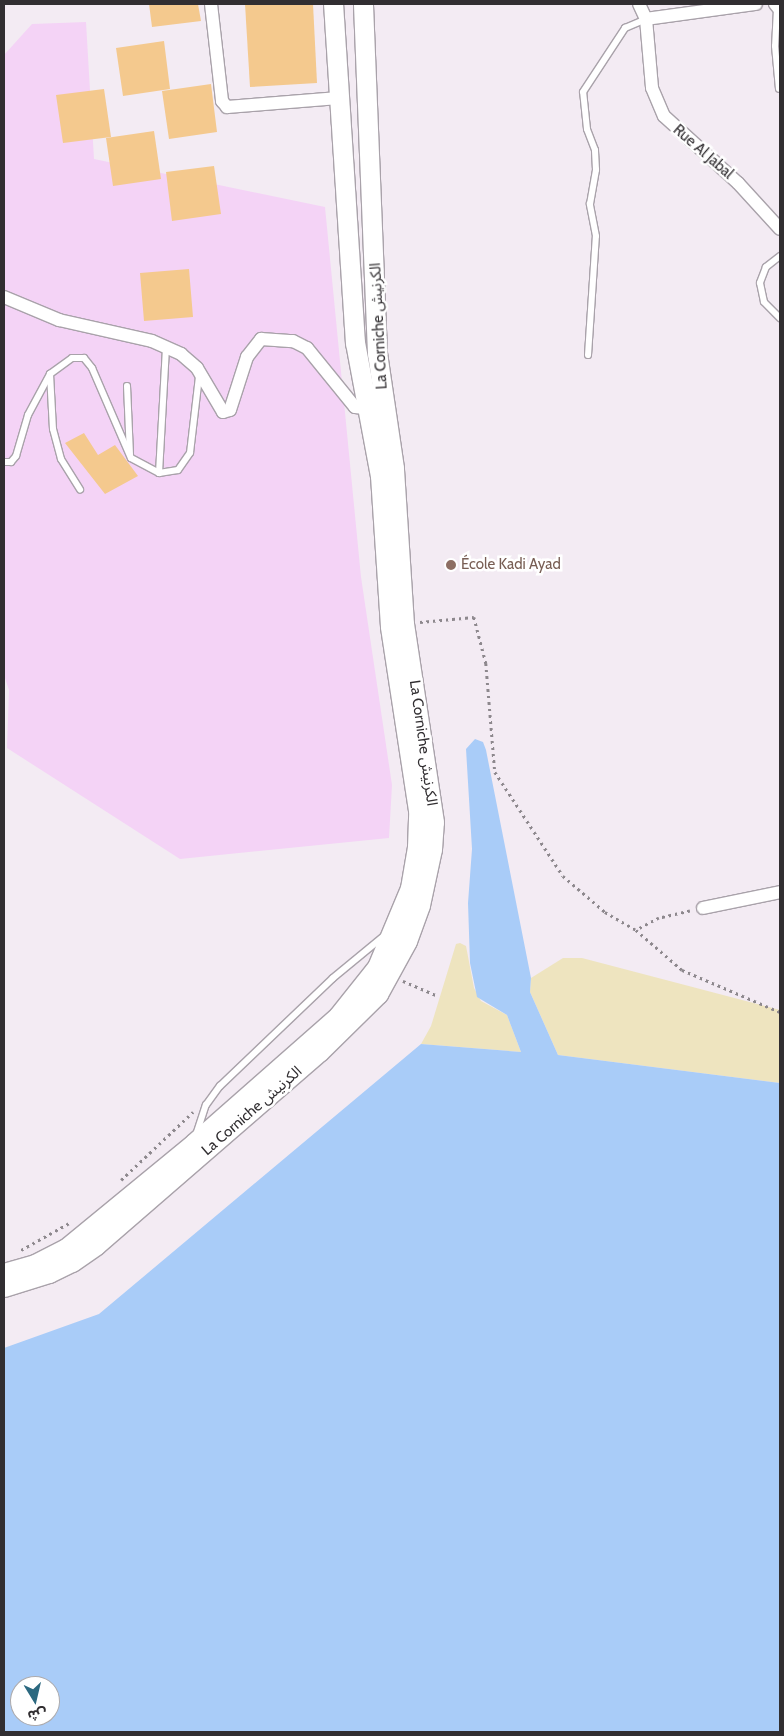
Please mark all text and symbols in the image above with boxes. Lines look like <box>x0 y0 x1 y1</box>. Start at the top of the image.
street label: Rue Al Jabal <box>669 121 737 183</box>
street label: La Corniche الكرنيش <box>367 262 391 390</box>
place label: École Kadi Ayad <box>461 556 561 574</box>
marker: École Kadi Ayad <box>445 559 457 571</box>
street label: La Corniche الكرنيش <box>405 679 441 807</box>
street label: La Corniche الكرنيش <box>198 1063 306 1159</box>
north arrow <box>10 1676 60 1726</box>
text: ش <box>26 1704 48 1725</box>

